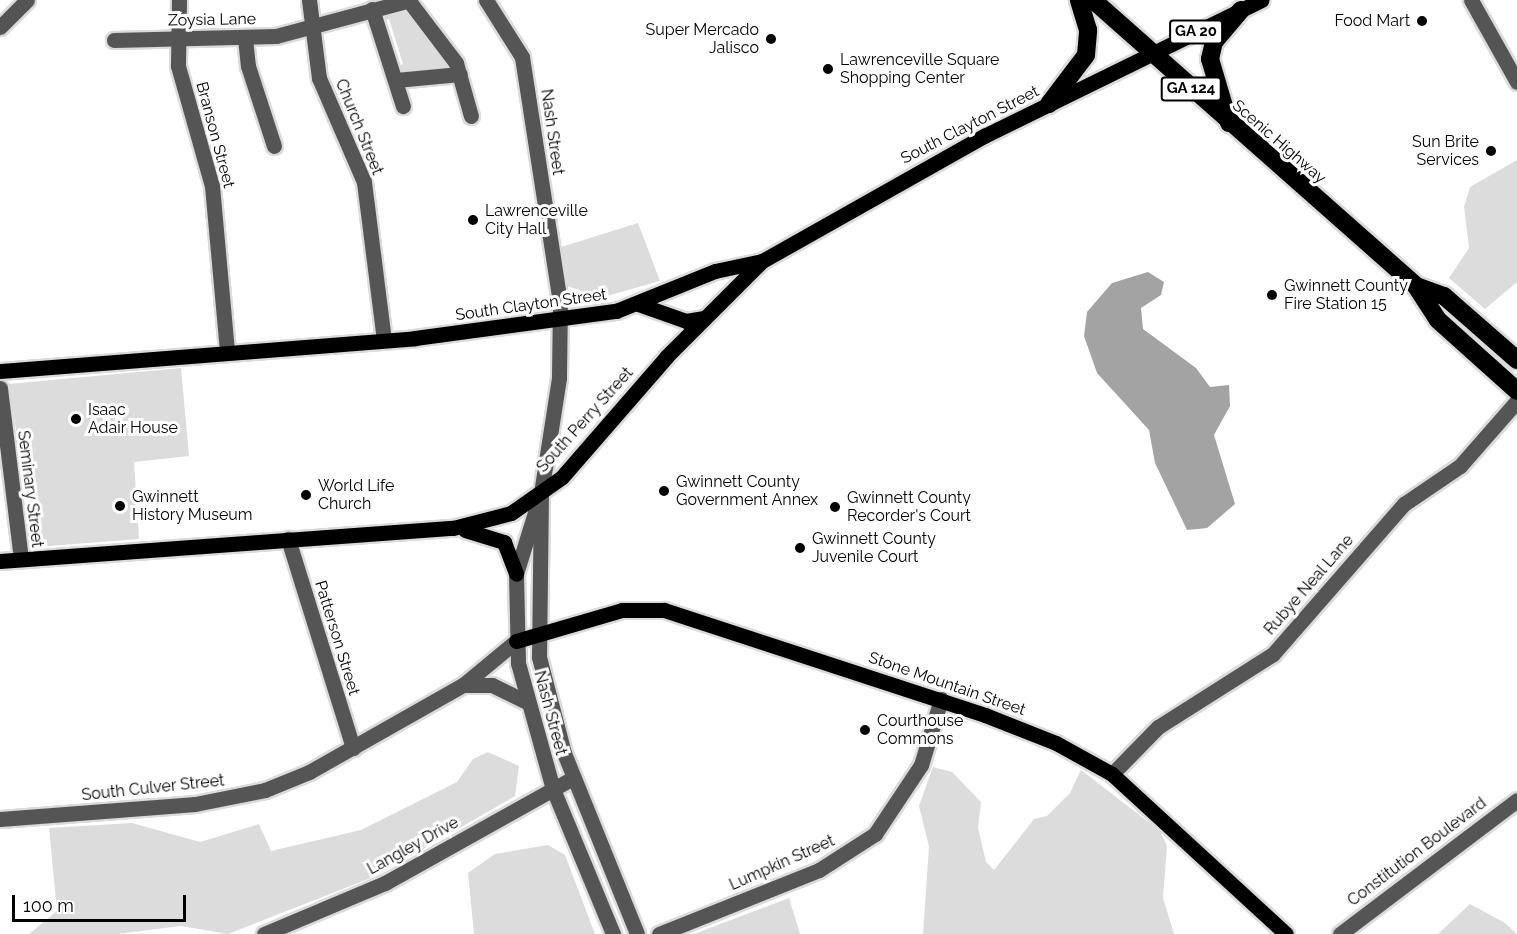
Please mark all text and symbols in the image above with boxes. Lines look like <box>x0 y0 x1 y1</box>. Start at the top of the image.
street label: Zoysia Lane <box>168 10 256 30</box>
place label: Food Mart <box>1334 11 1410 31</box>
marker: Food Mart <box>1415 14 1429 28</box>
place label: Super Mercado Jalisco <box>645 20 759 58</box>
road number: GA 20 <box>1168 20 1224 44</box>
marker: Super Mercado Jalisco <box>764 32 778 46</box>
place label: Lawrenceville Square Shopping Center <box>840 50 999 88</box>
marker: Lawrenceville Square Shopping Center <box>821 62 835 76</box>
street label: Church Street <box>331 76 387 178</box>
road number: GA 124 <box>1160 77 1222 101</box>
street label: Branson Street <box>192 80 238 190</box>
street label: South Clayton Street <box>898 82 1042 168</box>
street label: Nash Street <box>536 88 568 176</box>
street label: Scenic Highway <box>1228 96 1330 188</box>
place label: Sun Brite Services <box>1412 132 1479 170</box>
marker: Sun Brite Services <box>1484 144 1498 158</box>
place label: Lawrenceville City Hall <box>485 201 588 239</box>
marker: Lawrenceville City Hall <box>466 213 480 227</box>
place label: Gwinnett County Fire Station 15 <box>1284 276 1408 314</box>
street label: South Clayton Street <box>454 285 608 325</box>
marker: Gwinnett County Fire Station 15 <box>1265 288 1279 302</box>
street label: South Perry Street <box>533 363 637 477</box>
place label: Isaac Adair House <box>88 400 178 438</box>
marker: Isaac Adair House <box>69 412 83 426</box>
street label: Seminary Street <box>13 429 47 549</box>
place label: Gwinnett County Government Annex <box>676 472 819 510</box>
place label: World Life Church <box>318 476 394 514</box>
marker: Gwinnett County Government Annex <box>657 484 671 498</box>
place label: Gwinnett History Museum <box>132 487 253 525</box>
marker: World Life Church <box>299 488 313 502</box>
place label: Gwinnett County Recorder's Court <box>847 488 971 526</box>
marker: Gwinnett History Museum <box>113 499 127 513</box>
marker: Gwinnett County Recorder's Court <box>828 500 842 514</box>
place label: Gwinnett County Juvenile Court <box>812 529 936 567</box>
street label: Rubye Neal Lane <box>1260 531 1358 639</box>
marker: Gwinnett County Juvenile Court <box>793 541 807 555</box>
street label: Patterson Street <box>310 578 364 698</box>
street label: Stone Mountain Street <box>866 648 1028 720</box>
street label: Nash Street <box>530 669 570 757</box>
place label: Courthouse Commons <box>877 711 963 749</box>
marker: Courthouse Commons <box>858 723 872 737</box>
street label: South Culver Street <box>81 771 225 805</box>
street label: Constitution Boulevard <box>1344 794 1490 910</box>
street label: Langley Drive <box>364 813 462 879</box>
street label: Lumpkin Street <box>726 831 838 895</box>
scale bar <box>15 883 189 921</box>
text: 100 m <box>23 895 74 916</box>

